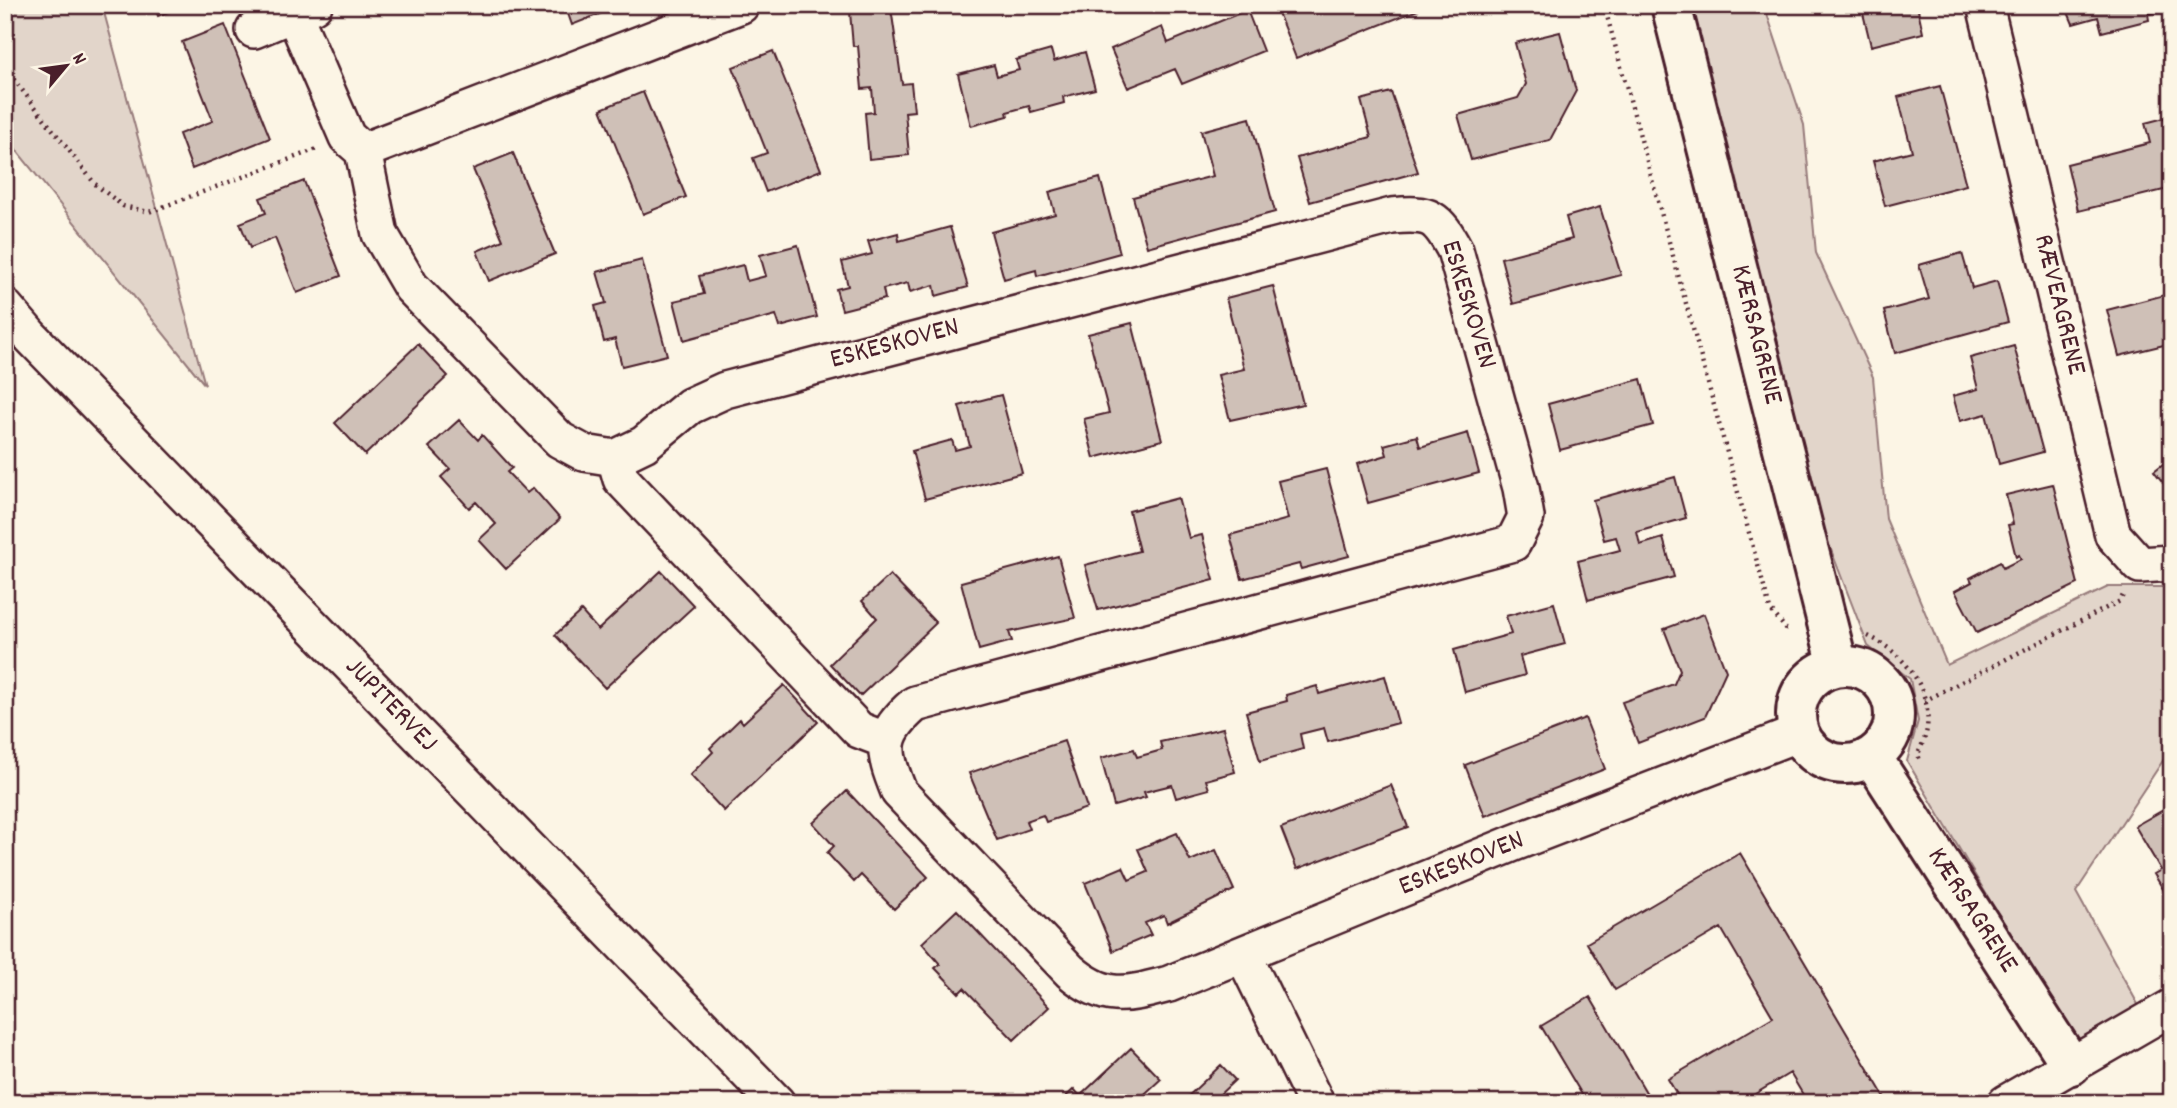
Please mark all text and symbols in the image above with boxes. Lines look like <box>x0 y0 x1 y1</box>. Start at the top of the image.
north arrow <box>32 32 102 102</box>
text: N <box>64 49 92 70</box>
street label: RÆVEAGRENE <box>2021 231 2095 380</box>
street label: ESKESKOVEN <box>1429 236 1505 374</box>
street label: KÆRSAGRENE <box>1718 261 1792 409</box>
street label: ESKESKOVEN <box>826 309 964 381</box>
street label: JUPITERVEJ <box>334 649 446 763</box>
street label: ESKESKOVEN <box>1393 822 1531 908</box>
street label: KÆRSAGRENE <box>1915 840 2027 982</box>

